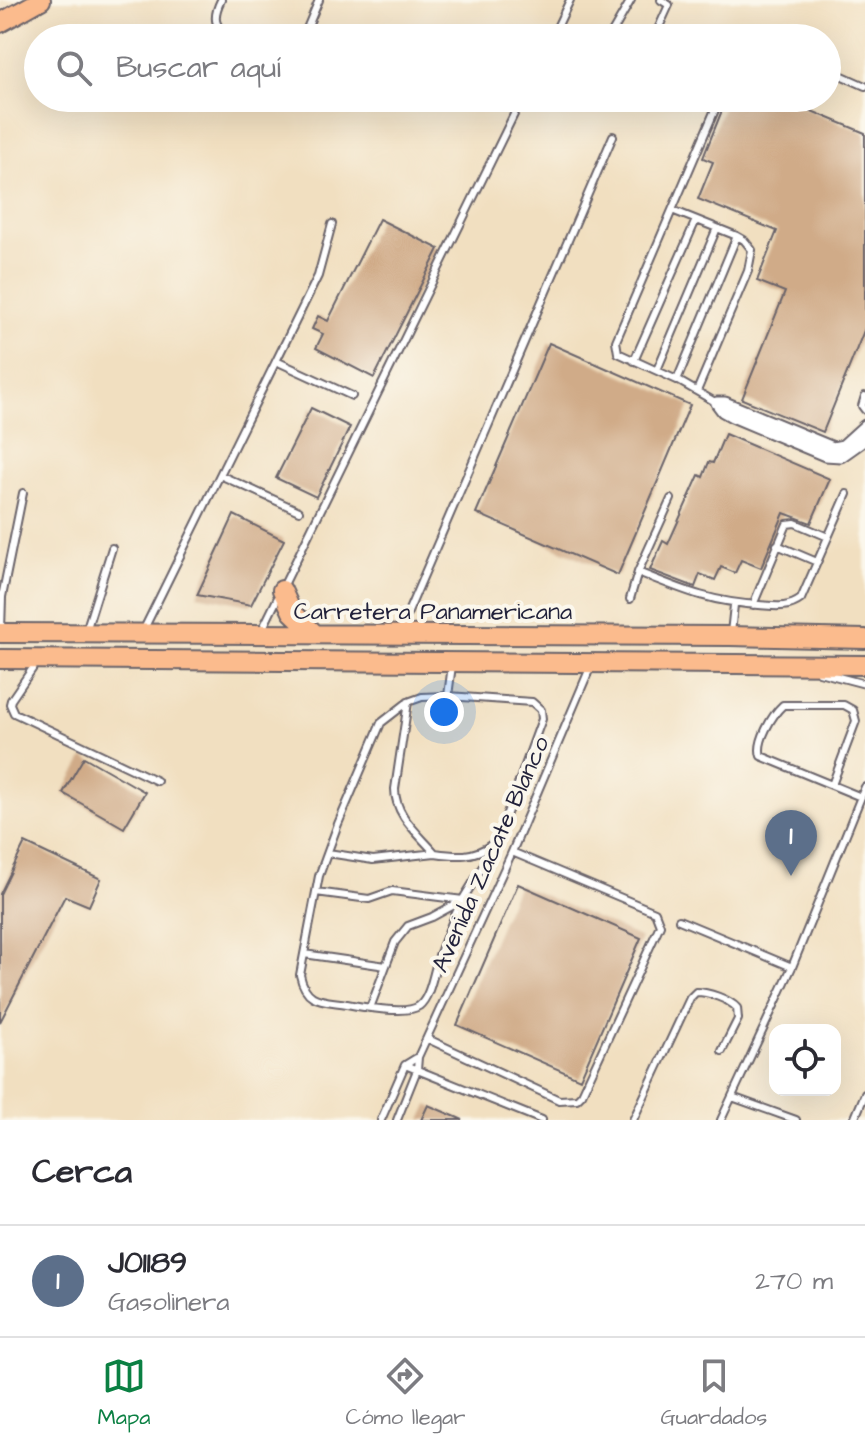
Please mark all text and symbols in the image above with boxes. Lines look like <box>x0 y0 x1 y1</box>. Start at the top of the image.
search box <box>24 24 841 112</box>
icon: search <box>52 46 96 90</box>
text: Buscar aquí <box>116 47 281 89</box>
street label: Carretera Panamericana <box>294 595 572 629</box>
your location <box>424 692 464 732</box>
street label: Avenida Zacate Blanco <box>424 731 559 978</box>
pin: 1 <box>765 810 817 876</box>
map controls <box>769 1024 841 1096</box>
button: locate <box>769 1024 841 1096</box>
text: Cerca <box>32 1148 132 1196</box>
text: J01189 <box>108 1242 187 1284</box>
text: 1 <box>56 1263 60 1299</box>
text: 270 m <box>755 1263 833 1299</box>
text: Gasolinera <box>108 1284 230 1320</box>
tab: Mapa <box>98 1354 150 1433</box>
tab: Cómo llegar <box>346 1354 465 1433</box>
tab: Guardados <box>661 1354 767 1433</box>

